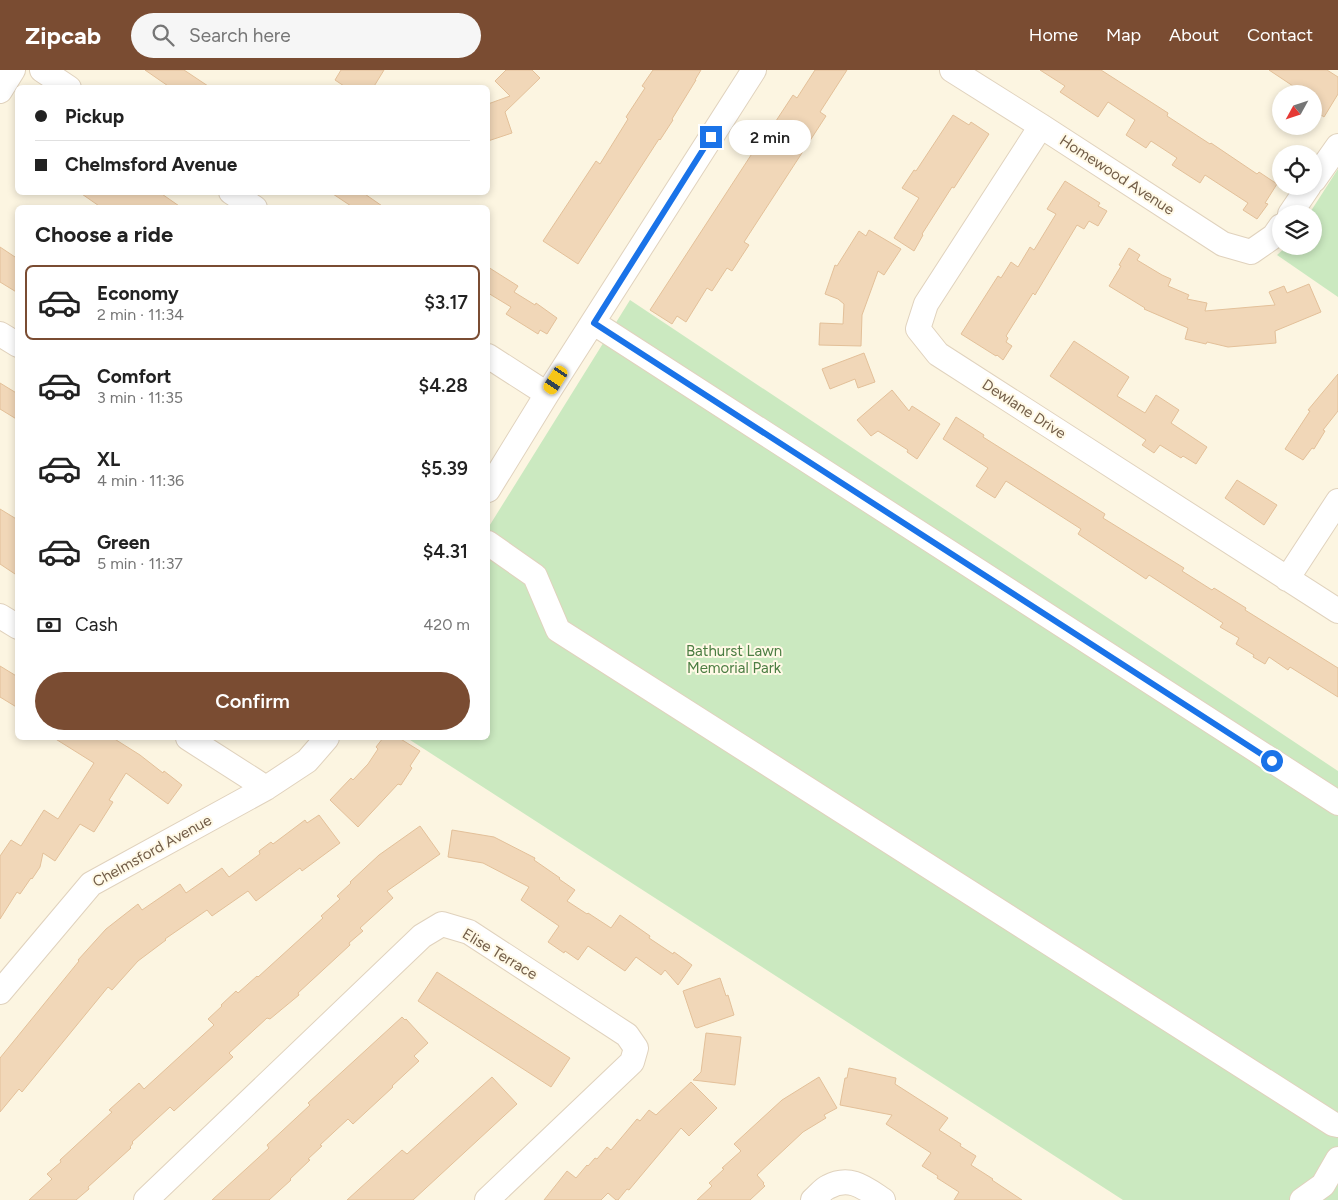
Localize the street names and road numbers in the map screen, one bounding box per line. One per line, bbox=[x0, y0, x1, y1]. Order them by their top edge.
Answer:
street label: Homewood Avenue bbox=[1056, 131, 1178, 219]
street label: Dewlane Drive bbox=[979, 375, 1069, 443]
street label: Chelmsford Avenue bbox=[90, 811, 214, 891]
street label: Elise Terrace bbox=[459, 925, 541, 983]

